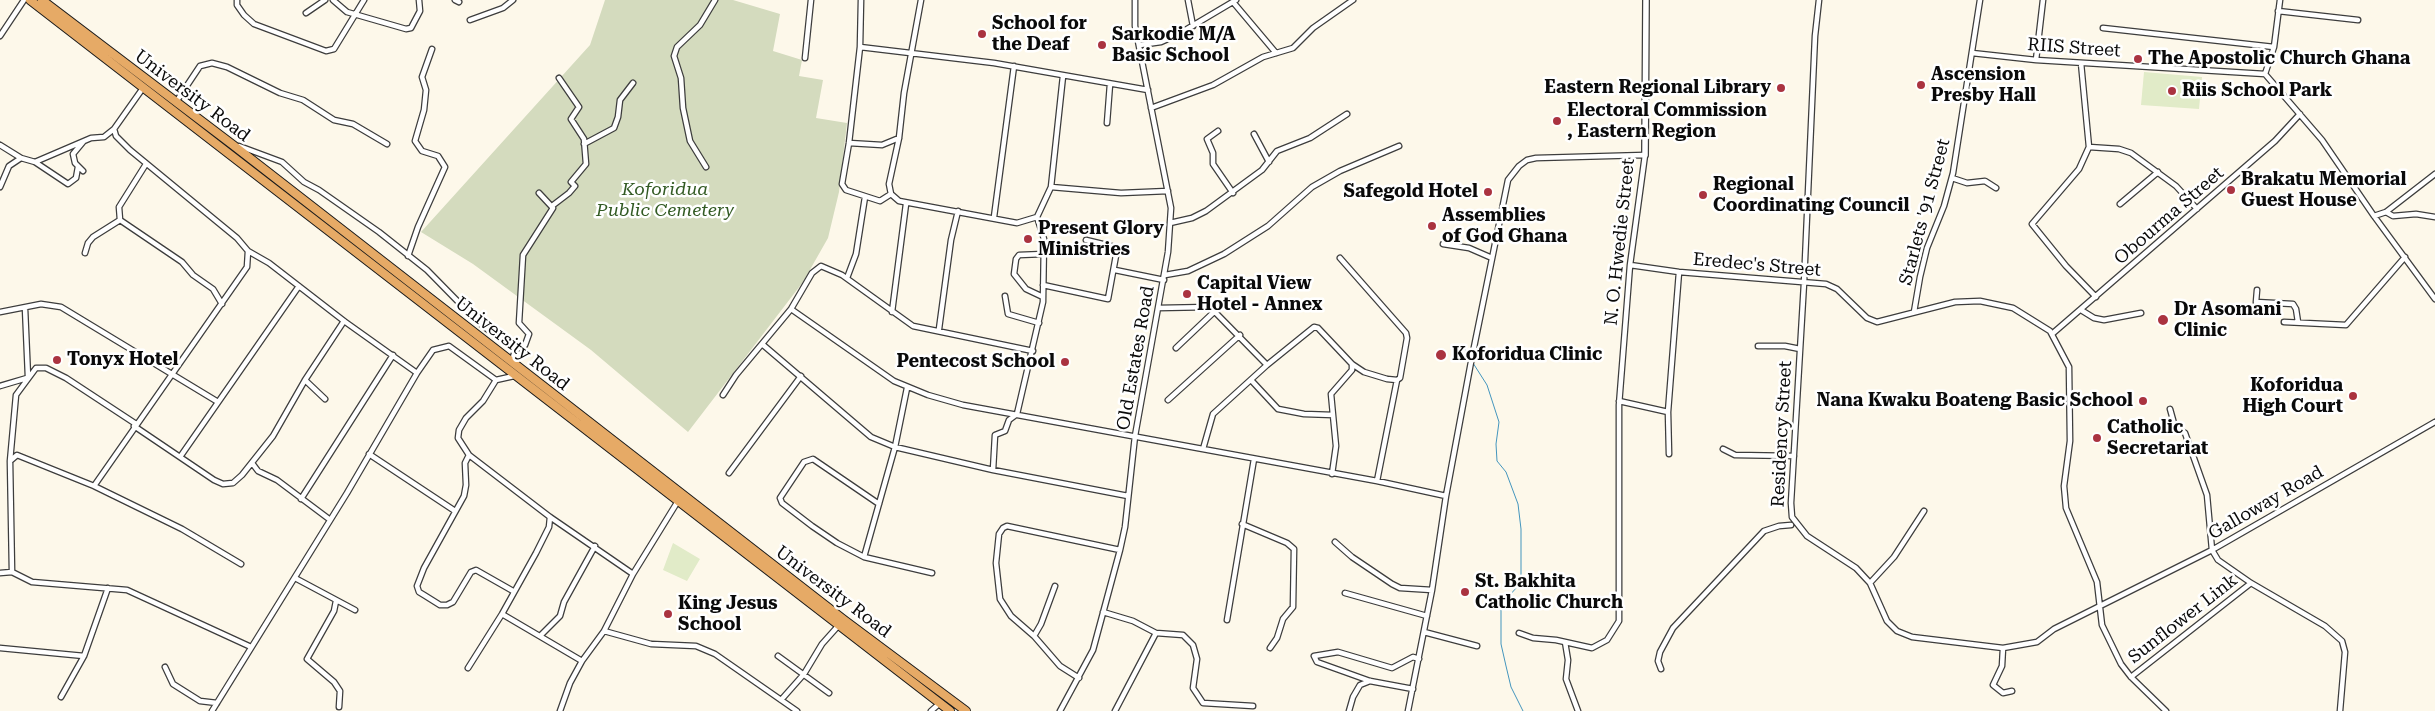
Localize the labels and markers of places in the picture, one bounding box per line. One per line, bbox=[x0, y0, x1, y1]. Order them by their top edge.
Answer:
place label: School for the Deaf bbox=[992, 13, 1087, 56]
place label: Sarkodie M/A Basic School bbox=[1112, 24, 1236, 66]
marker: School for the Deaf bbox=[976, 28, 988, 40]
marker: Sarkodie M/A Basic School bbox=[1096, 39, 1108, 51]
place label: The Apostolic Church Ghana bbox=[2148, 48, 2410, 70]
marker: The Apostolic Church Ghana bbox=[2132, 53, 2144, 65]
place label: Ascension Presby Hall bbox=[1931, 64, 2036, 106]
place label: Eastern Regional Library bbox=[1544, 77, 1771, 99]
marker: Ascension Presby Hall bbox=[1915, 79, 1927, 91]
place label: Riis School Park bbox=[2182, 80, 2332, 102]
marker: Eastern Regional Library bbox=[1775, 82, 1787, 94]
marker: Riis School Park bbox=[2166, 85, 2178, 97]
place label: Electoral Commission , Eastern Region bbox=[1567, 100, 1767, 142]
marker: Electoral Commission , Eastern Region bbox=[1551, 115, 1563, 127]
place label: Brakatu Memorial Guest House bbox=[2241, 169, 2406, 212]
place label: Regional Coordinating Council bbox=[1713, 174, 1909, 216]
place label: Safegold Hotel bbox=[1343, 181, 1478, 203]
marker: Brakatu Memorial Guest House bbox=[2225, 184, 2237, 196]
marker: Safegold Hotel bbox=[1482, 186, 1494, 198]
marker: Regional Coordinating Council bbox=[1697, 189, 1709, 201]
place label: Assemblies of God Ghana bbox=[1442, 205, 1567, 248]
place label: Present Glory Ministries bbox=[1038, 218, 1164, 260]
marker: Assemblies of God Ghana bbox=[1426, 220, 1438, 232]
marker: Present Glory Ministries bbox=[1022, 233, 1034, 245]
place label: Capital View Hotel - Annex bbox=[1197, 273, 1322, 316]
marker: Capital View Hotel - Annex bbox=[1181, 288, 1193, 300]
place label: Dr Asomani Clinic bbox=[2174, 299, 2281, 342]
marker: Dr Asomani Clinic bbox=[2156, 313, 2170, 327]
place label: Koforidua Clinic bbox=[1452, 344, 1602, 366]
marker: Koforidua Clinic bbox=[1434, 348, 1448, 362]
place label: Tonyx Hotel bbox=[67, 349, 178, 371]
place label: Pentecost School bbox=[896, 351, 1055, 373]
marker: Tonyx Hotel bbox=[51, 354, 63, 366]
marker: Pentecost School bbox=[1059, 356, 1071, 368]
place label: Koforidua High Court bbox=[2242, 375, 2343, 418]
place label: Nana Kwaku Boateng Basic School bbox=[1817, 390, 2133, 412]
marker: Koforidua High Court bbox=[2347, 390, 2359, 402]
marker: Nana Kwaku Boateng Basic School bbox=[2137, 395, 2149, 407]
place label: Catholic Secretariat bbox=[2107, 417, 2208, 459]
marker: Catholic Secretariat bbox=[2091, 432, 2103, 444]
place label: St. Bakhita Catholic Church bbox=[1475, 571, 1623, 614]
marker: St. Bakhita Catholic Church bbox=[1459, 586, 1471, 598]
place label: King Jesus School bbox=[678, 593, 777, 636]
marker: King Jesus School bbox=[662, 608, 674, 620]

